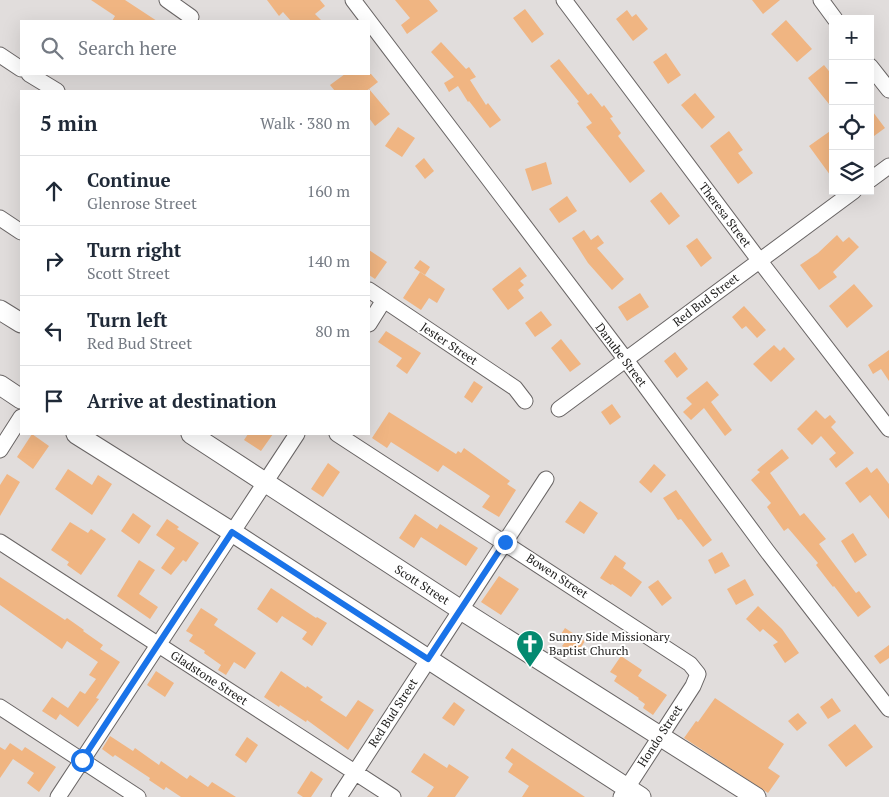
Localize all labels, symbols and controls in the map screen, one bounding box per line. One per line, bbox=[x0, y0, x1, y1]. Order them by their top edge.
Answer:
map controls bbox=[829, 15, 874, 195]
button: + bbox=[829, 15, 874, 60]
search box bbox=[20, 20, 370, 75]
icon: search bbox=[38, 34, 66, 62]
text: Search here bbox=[78, 35, 177, 60]
button: − bbox=[829, 60, 874, 105]
button: locate bbox=[829, 105, 874, 150]
text: 5 min bbox=[40, 109, 97, 137]
text: Walk · 380 m bbox=[260, 112, 350, 134]
button: layers bbox=[829, 150, 874, 195]
text: Continue bbox=[87, 167, 171, 192]
icon: ahead bbox=[40, 177, 68, 205]
street label: Theresa Street bbox=[696, 179, 755, 251]
text: 160 m bbox=[307, 180, 350, 202]
text: Glenrose Street bbox=[87, 192, 197, 214]
text: Turn right bbox=[87, 237, 181, 262]
icon: right bbox=[40, 247, 68, 275]
text: 140 m bbox=[307, 250, 350, 272]
text: Scott Street bbox=[87, 262, 170, 284]
street label: Red Bud Street bbox=[670, 270, 742, 329]
text: Turn left bbox=[87, 307, 168, 332]
icon: left bbox=[40, 317, 68, 345]
street label: Jester Street bbox=[418, 319, 481, 368]
text: 80 m bbox=[315, 320, 350, 342]
street label: Danube Street bbox=[593, 320, 651, 390]
text: Red Bud Street bbox=[87, 332, 192, 354]
icon: arrive bbox=[40, 387, 68, 415]
text: Arrive at destination bbox=[87, 388, 276, 413]
route end bbox=[494, 531, 517, 554]
street label: Bowen Street bbox=[524, 550, 591, 601]
street label: Scott Street bbox=[392, 561, 453, 608]
church icon: Sunny Side Missionary Baptist Church bbox=[515, 629, 545, 668]
place label: Sunny Side Missionary Baptist Church bbox=[549, 629, 671, 658]
street label: Gladstone Street bbox=[168, 647, 251, 708]
street label: Red Bud Street bbox=[365, 675, 421, 750]
street label: Hondo Street bbox=[634, 702, 685, 769]
route start bbox=[71, 749, 94, 772]

